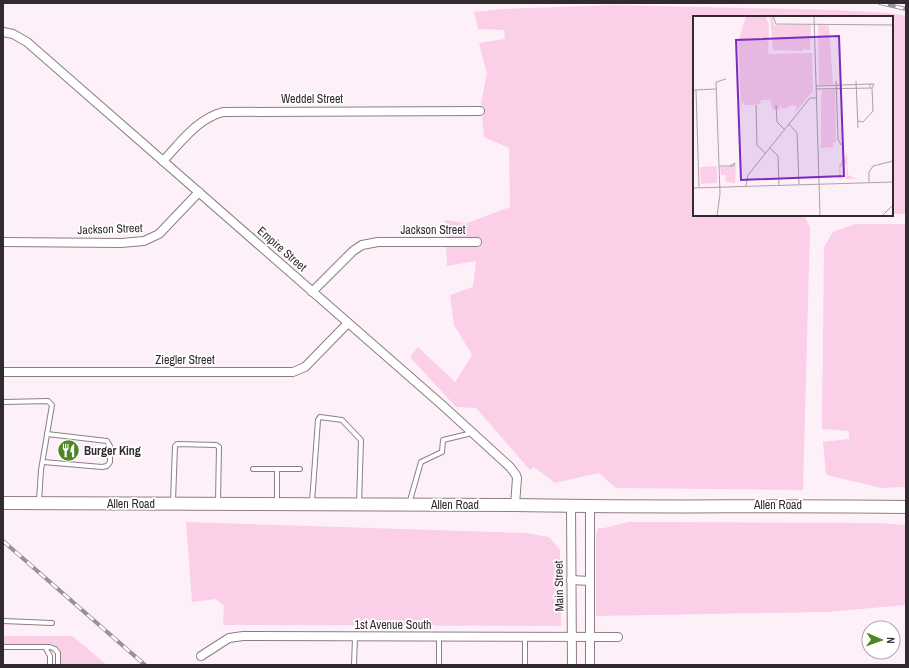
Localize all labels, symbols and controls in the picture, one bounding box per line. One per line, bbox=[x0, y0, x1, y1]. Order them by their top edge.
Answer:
inset map bbox=[693, 16, 893, 216]
street label: Weddel Street bbox=[281, 91, 343, 107]
street label: Jackson Street bbox=[77, 220, 143, 238]
street label: Jackson Street bbox=[400, 222, 466, 238]
street label: Empire Street bbox=[254, 223, 310, 275]
street label: Ziegler Street bbox=[155, 352, 215, 368]
restaurant icon: Burger King bbox=[56, 438, 82, 464]
place label: Burger King bbox=[84, 443, 141, 459]
street label: Allen Road bbox=[106, 496, 155, 512]
street label: Allen Road bbox=[430, 497, 479, 513]
street label: Allen Road bbox=[753, 497, 802, 513]
street label: Main Street bbox=[551, 560, 567, 612]
street label: 1st Avenue South bbox=[355, 617, 431, 633]
north arrow bbox=[861, 620, 901, 660]
text: N bbox=[884, 637, 898, 644]

